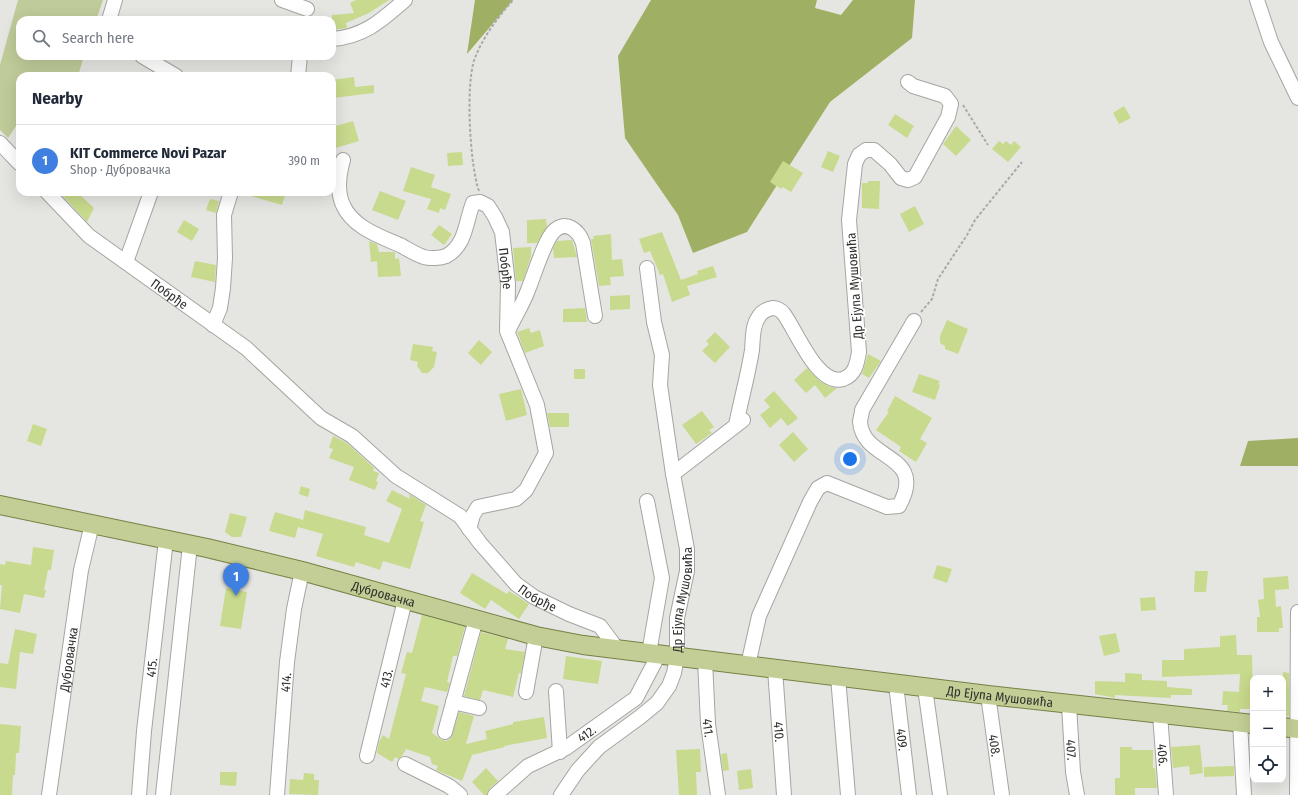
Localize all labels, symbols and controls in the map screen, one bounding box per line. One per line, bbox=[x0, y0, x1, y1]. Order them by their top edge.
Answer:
search box bbox=[16, 16, 336, 60]
icon: search bbox=[30, 27, 52, 49]
text: Search here bbox=[62, 29, 134, 47]
text: Nearby bbox=[32, 88, 83, 109]
text: KIT Commerce Novi Pazar bbox=[70, 144, 226, 162]
text: 1 bbox=[42, 153, 48, 168]
text: 390 m bbox=[288, 153, 320, 168]
text: Shop · Дубровачка bbox=[70, 162, 171, 177]
street label: Др Ејупа Мушовића bbox=[843, 232, 866, 341]
street label: Побрђе bbox=[496, 247, 515, 289]
street label: Побрђе bbox=[148, 276, 191, 312]
your location bbox=[840, 449, 860, 469]
street label: Др Ејупа Мушовића bbox=[670, 547, 695, 654]
pin: 1 bbox=[223, 563, 249, 596]
street label: Дубровачка bbox=[349, 578, 417, 610]
street label: Побрђе bbox=[515, 581, 559, 615]
street label: Дубровачка bbox=[57, 626, 81, 694]
street label: 415. bbox=[143, 657, 160, 678]
street label: 413. bbox=[377, 667, 396, 690]
street label: 414. bbox=[278, 672, 294, 693]
map controls bbox=[1250, 675, 1286, 783]
button: + bbox=[1250, 675, 1286, 711]
street label: Др Ејупа Мушовића bbox=[945, 683, 1054, 710]
button: − bbox=[1250, 711, 1286, 747]
street label: 411. bbox=[700, 718, 717, 738]
street label: 410. bbox=[771, 721, 787, 743]
street label: 412. bbox=[574, 722, 599, 746]
street label: 409. bbox=[893, 728, 911, 752]
street label: 408. bbox=[986, 733, 1004, 758]
street label: 407. bbox=[1063, 739, 1079, 761]
street label: 406. bbox=[1154, 743, 1171, 767]
button: locate bbox=[1250, 747, 1286, 783]

